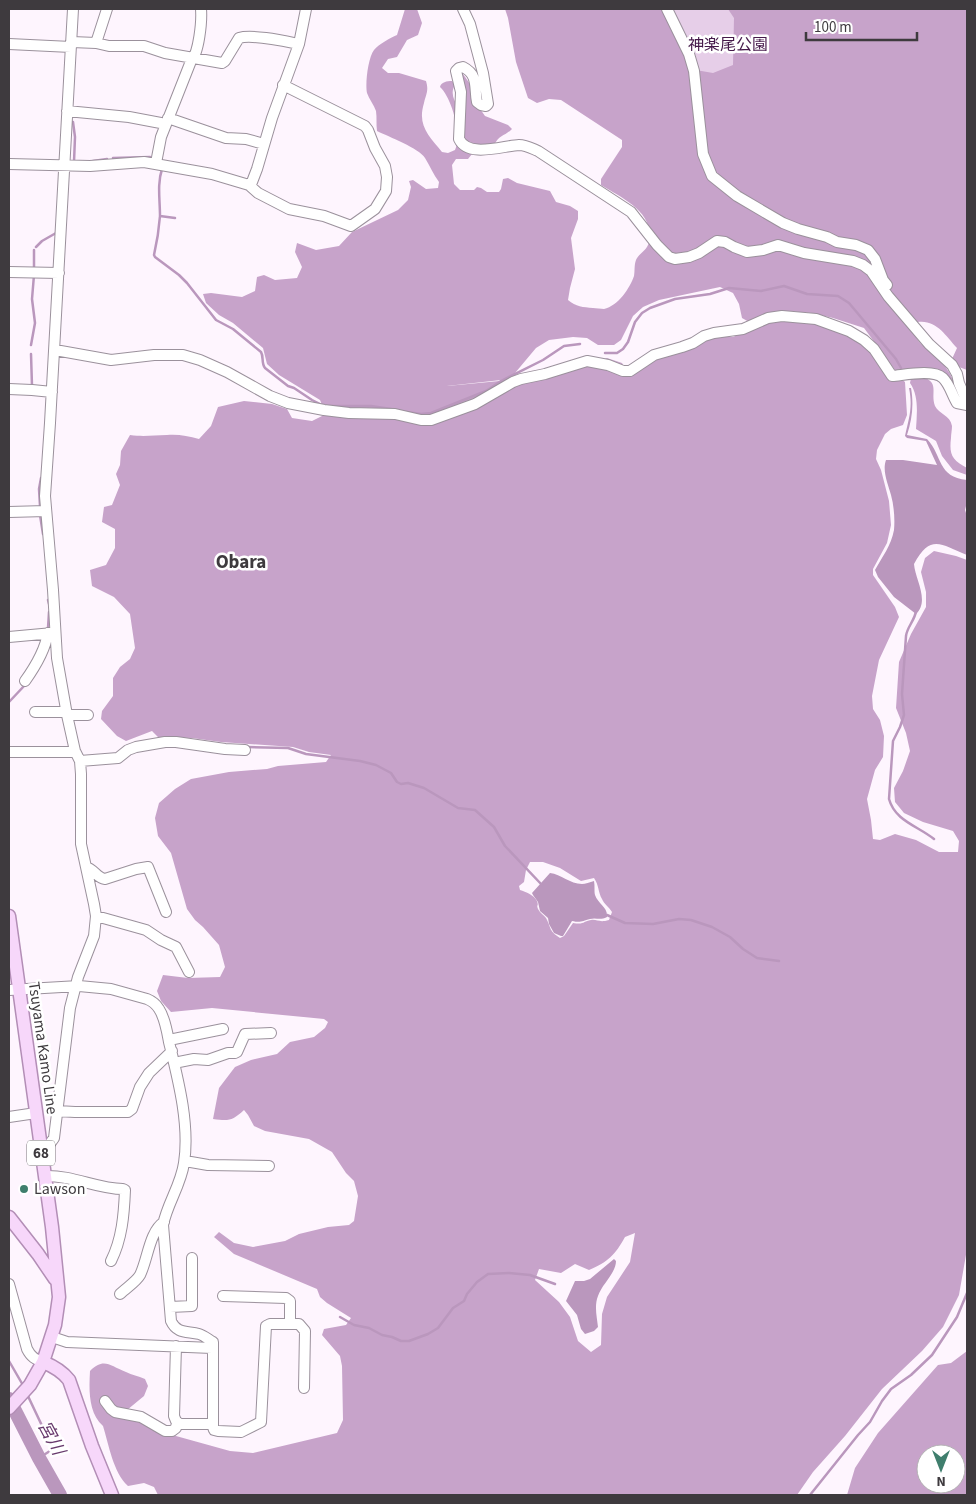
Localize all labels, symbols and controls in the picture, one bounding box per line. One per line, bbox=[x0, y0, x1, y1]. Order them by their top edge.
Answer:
scale bar bbox=[806, 10, 917, 42]
text: 100 m bbox=[814, 17, 852, 38]
park label: 神楽尾公園 bbox=[688, 34, 768, 56]
district label: Obara bbox=[216, 549, 266, 576]
street label: Tsuyama Kamo Line bbox=[23, 980, 63, 1116]
road number: 68 bbox=[27, 1140, 55, 1166]
place label: Lawson bbox=[34, 1178, 85, 1200]
marker: Lawson bbox=[18, 1183, 30, 1195]
water label: 宮川 bbox=[32, 1416, 71, 1462]
north arrow bbox=[916, 1444, 966, 1494]
text: N bbox=[936, 1471, 946, 1491]

